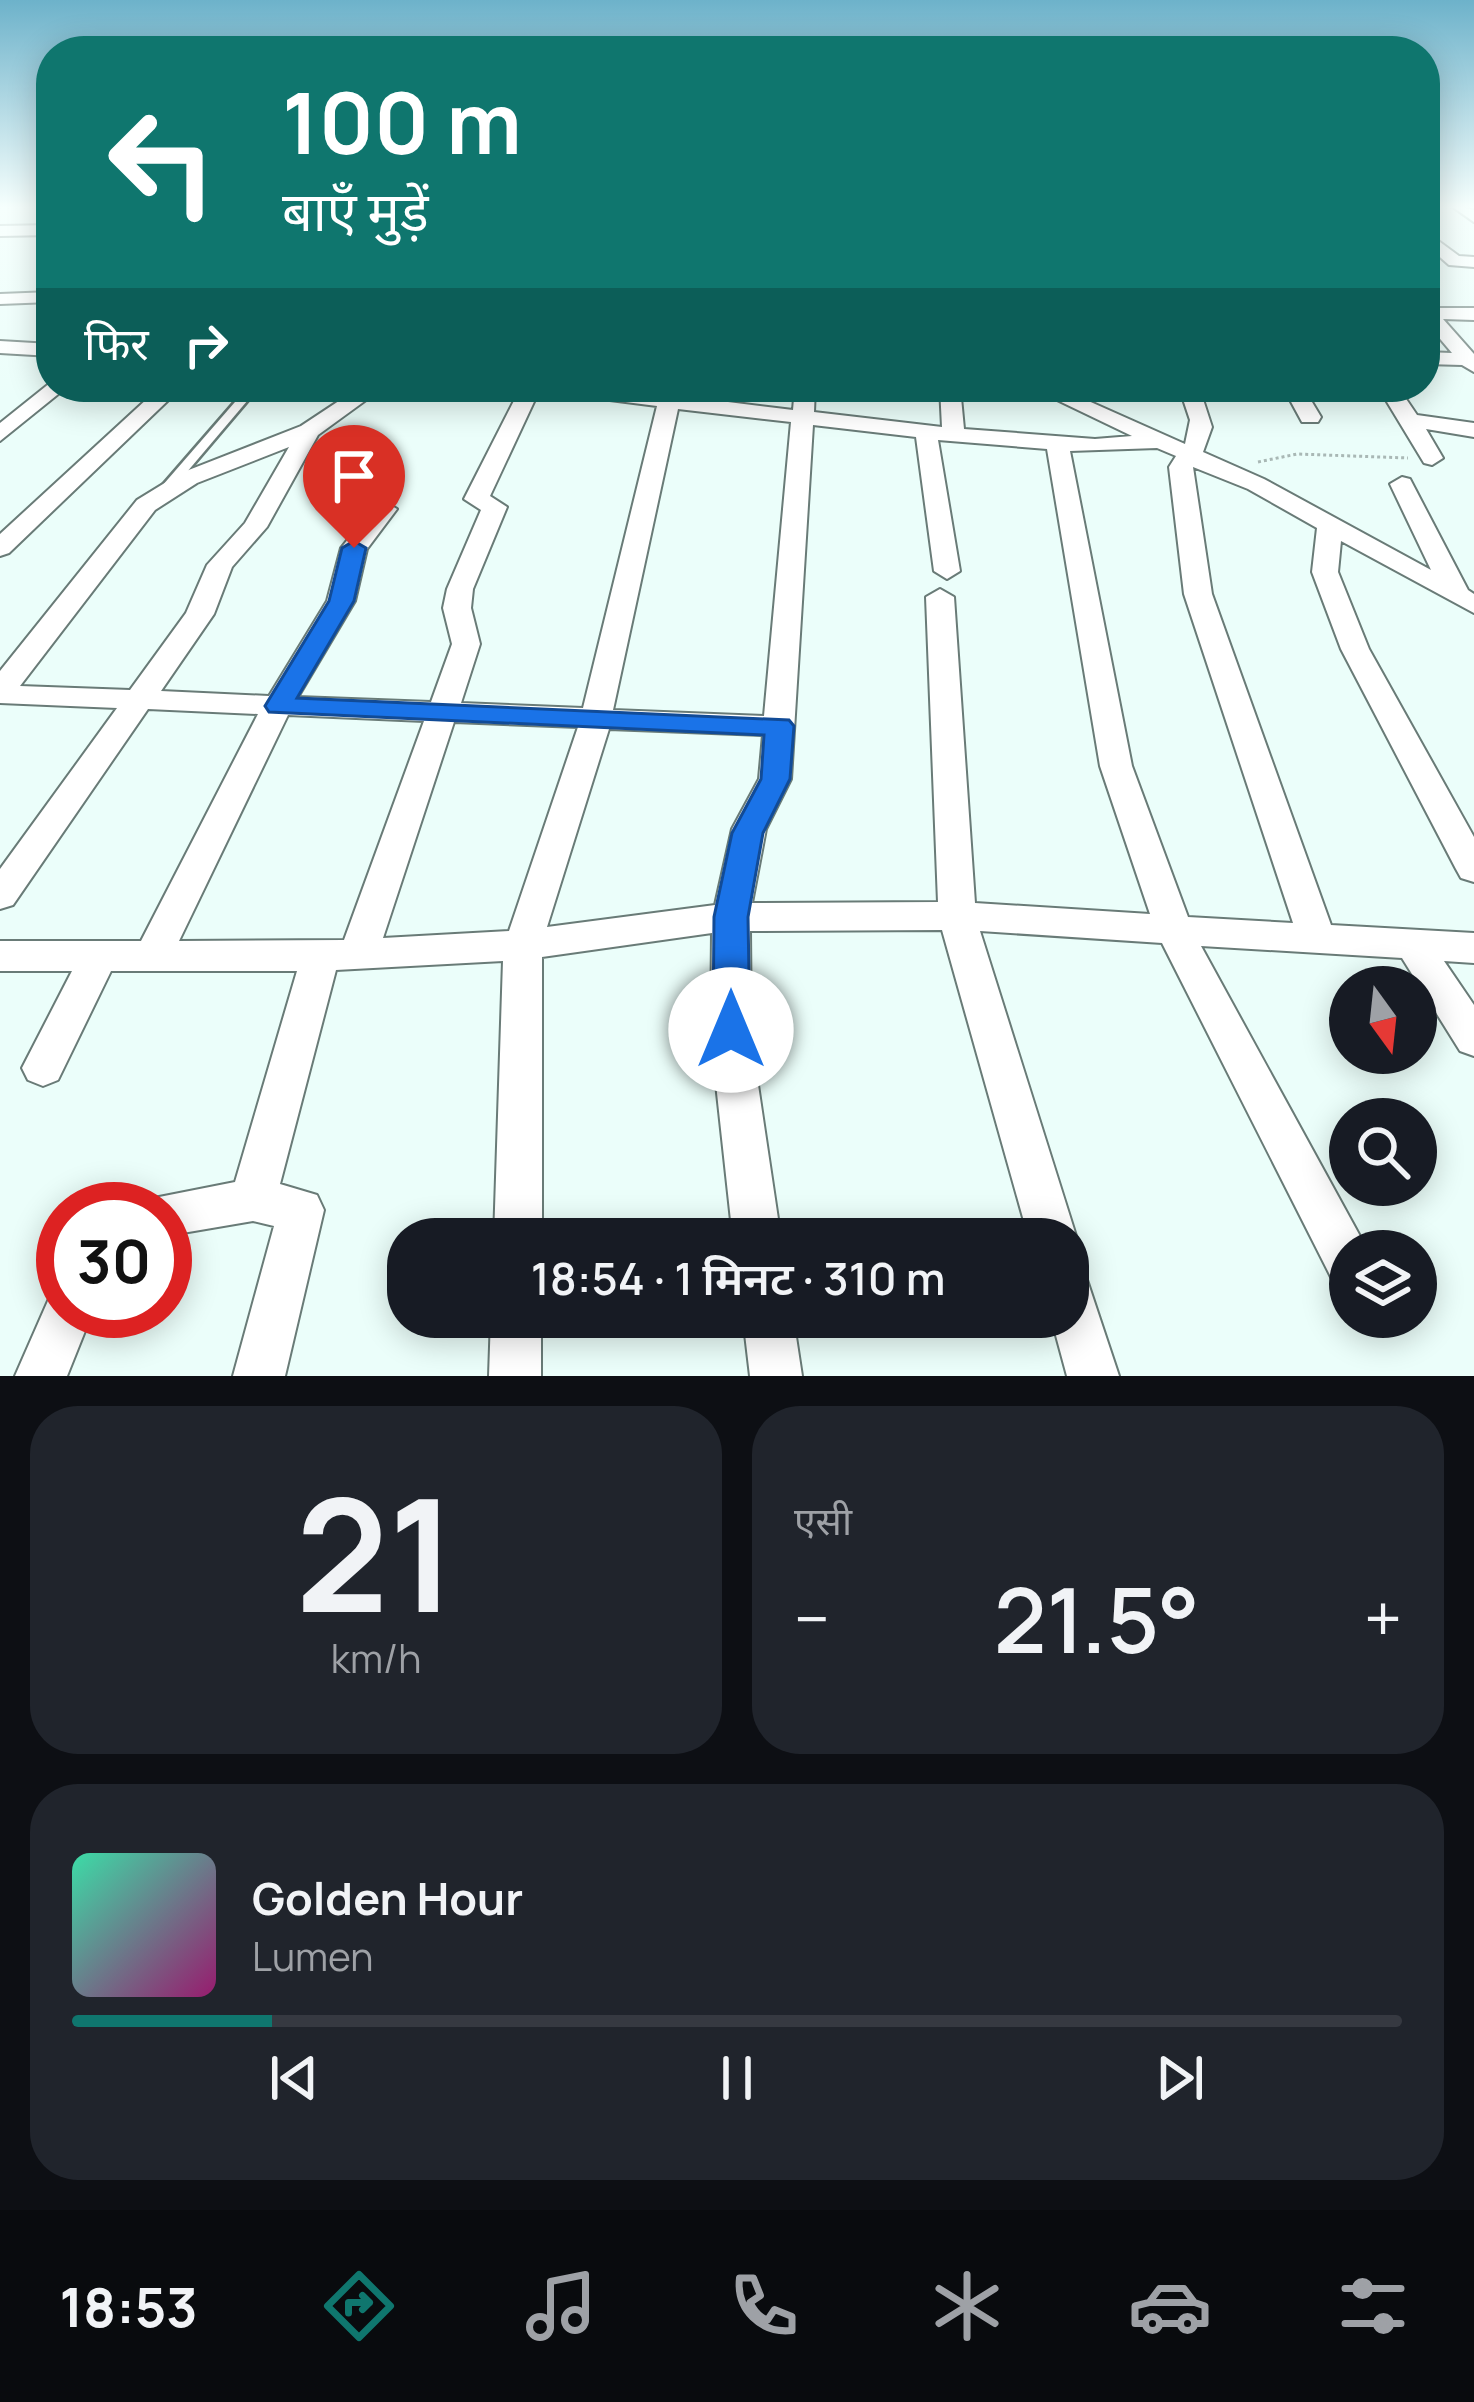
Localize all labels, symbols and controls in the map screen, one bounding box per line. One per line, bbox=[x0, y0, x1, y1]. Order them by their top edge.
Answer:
text: 100 m bbox=[282, 64, 522, 179]
icon: left bbox=[84, 84, 240, 240]
text: बाएँ मुड़ें bbox=[282, 173, 429, 247]
text: फिर bbox=[84, 312, 149, 374]
icon: right bbox=[173, 312, 239, 378]
pin bbox=[303, 425, 405, 548]
icon: arrive bbox=[321, 443, 387, 509]
north arrow bbox=[1329, 966, 1437, 1074]
map controls bbox=[1329, 966, 1437, 1338]
position arrow bbox=[668, 967, 794, 1093]
button: search bbox=[1329, 1098, 1437, 1206]
speed limit sign: 30 bbox=[36, 1182, 192, 1338]
button: layers bbox=[1329, 1230, 1437, 1338]
text: 18:54 · 1 मिनट · 310 m bbox=[531, 1247, 945, 1309]
text: 21 bbox=[295, 1446, 457, 1659]
text: एसी bbox=[794, 1493, 852, 1547]
text: 21.5° bbox=[994, 1557, 1200, 1680]
text: − bbox=[794, 1573, 830, 1663]
text: + bbox=[1364, 1573, 1402, 1663]
text: km/h bbox=[331, 1631, 421, 1685]
text: Golden Hour bbox=[252, 1867, 523, 1929]
text: Lumen bbox=[252, 1929, 373, 1983]
icon: previous bbox=[261, 2045, 327, 2111]
icon: pause bbox=[704, 2045, 770, 2111]
icon: next bbox=[1147, 2045, 1213, 2111]
icon: directions bbox=[317, 2264, 401, 2348]
icon: music bbox=[519, 2264, 603, 2348]
icon: phone bbox=[722, 2264, 806, 2348]
icon: climate bbox=[925, 2264, 1009, 2348]
icon: car bbox=[1128, 2264, 1212, 2348]
icon: filters bbox=[1331, 2264, 1415, 2348]
text: 18:53 bbox=[59, 2269, 198, 2343]

